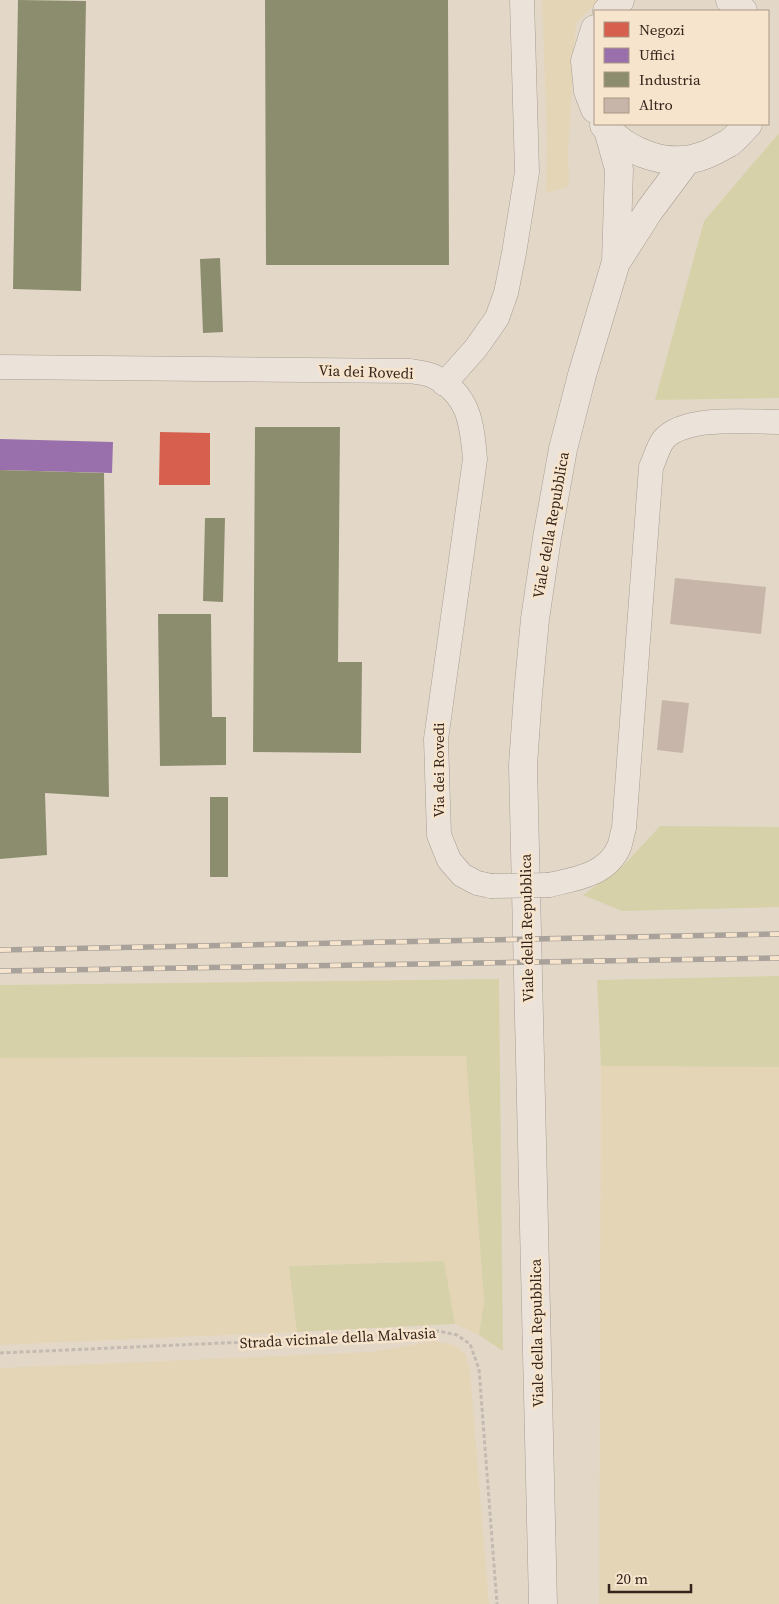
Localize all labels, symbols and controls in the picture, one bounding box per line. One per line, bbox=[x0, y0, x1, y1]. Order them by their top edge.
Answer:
legend bbox=[594, 10, 769, 125]
text: Negozi bbox=[639, 19, 685, 40]
text: Uffici bbox=[639, 44, 675, 65]
text: Industria bbox=[639, 69, 701, 90]
text: Altro bbox=[639, 94, 673, 115]
street label: Via dei Rovedi bbox=[318, 359, 414, 384]
street label: Viale della Repubblica bbox=[527, 450, 574, 600]
street label: Via dei Rovedi bbox=[428, 722, 449, 818]
street label: Viale della Repubblica bbox=[515, 853, 538, 1003]
street label: Viale della Repubblica bbox=[525, 1258, 548, 1408]
street label: Strada vicinale della Malvasia bbox=[239, 1322, 437, 1353]
scale bar bbox=[609, 1562, 692, 1594]
text: 20 m bbox=[616, 1568, 648, 1589]

